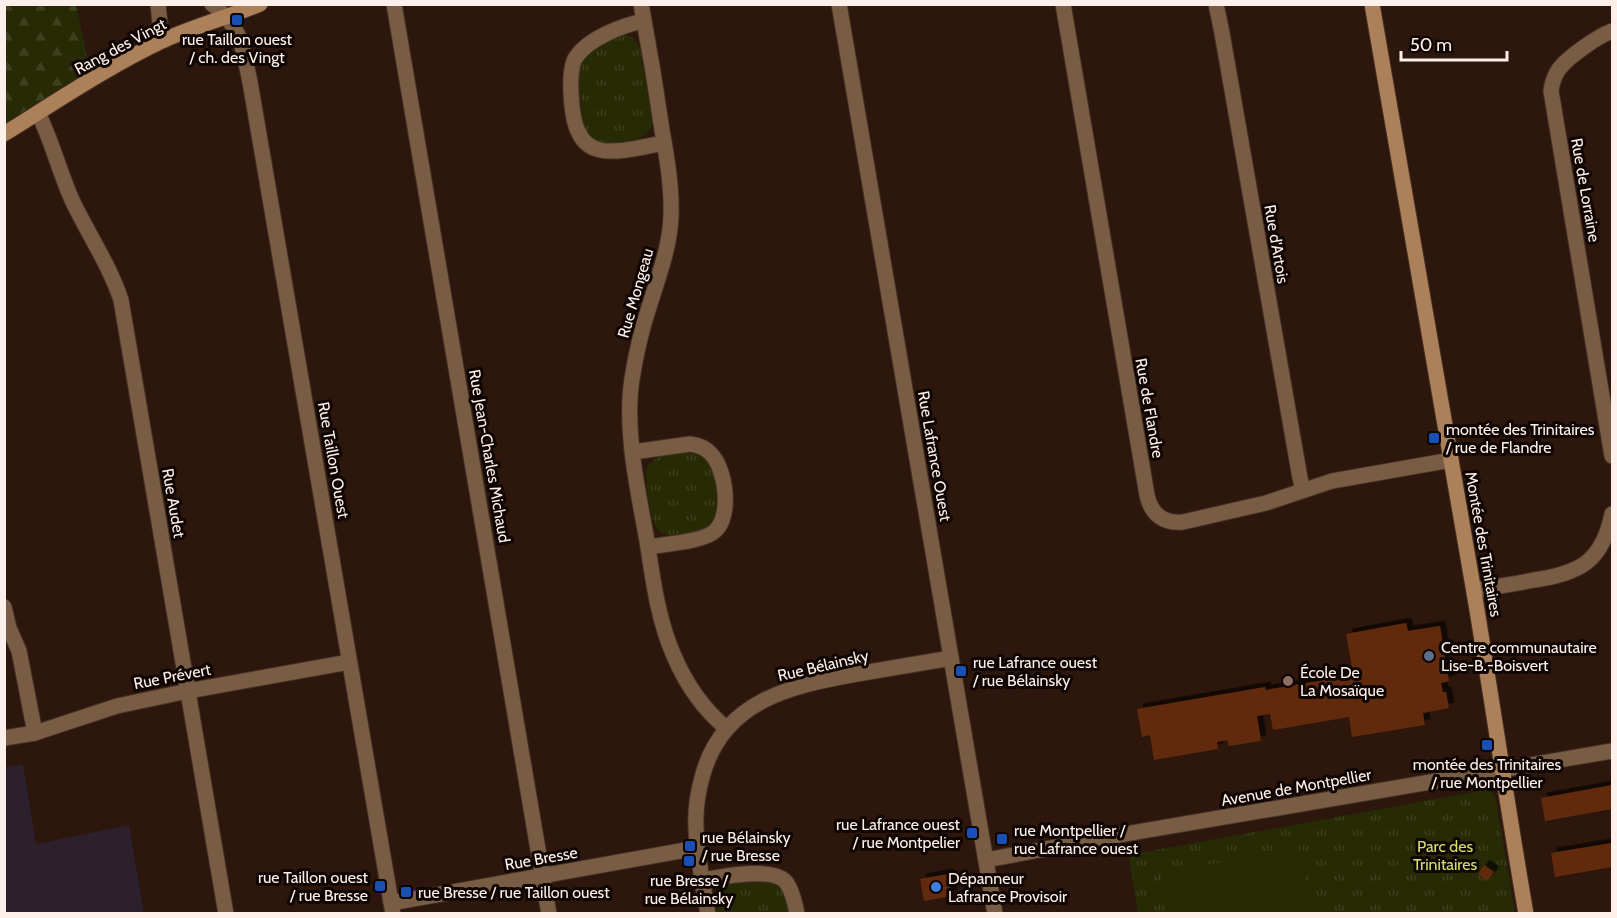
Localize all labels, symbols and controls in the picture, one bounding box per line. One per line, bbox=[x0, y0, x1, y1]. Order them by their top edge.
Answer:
marker: rue Taillon ouest / ch. des Vingt bbox=[230, 13, 244, 27]
street label: Rang des Vingt bbox=[71, 14, 170, 79]
scale bar bbox=[1401, 24, 1508, 62]
place label: rue Taillon ouest / ch. des Vingt bbox=[182, 30, 293, 67]
text: 50 m bbox=[1410, 34, 1452, 56]
street label: Rue de Lorraine bbox=[1567, 137, 1604, 244]
street label: Rue d'Artois bbox=[1260, 203, 1293, 285]
street label: Rue Mongeau bbox=[614, 246, 657, 340]
street label: Rue de Flandre bbox=[1131, 357, 1168, 459]
street label: Rue Jean-Charles Michaud bbox=[465, 368, 514, 544]
street label: Rue Lafrance Ouest bbox=[914, 389, 955, 523]
street label: Rue Taillon Ouest bbox=[314, 400, 353, 520]
place label: montée des Trinitaires / rue de Flandre bbox=[1445, 420, 1595, 457]
marker: montée des Trinitaires / rue de Flandre bbox=[1427, 431, 1441, 445]
street label: Rue Audet bbox=[158, 467, 189, 540]
street label: Montée des Trinitaires bbox=[1461, 470, 1506, 619]
place label: Centre communautaire Lise-B.-Boisvert bbox=[1441, 638, 1597, 675]
street label: Rue Bélainsky bbox=[776, 646, 871, 685]
marker: Centre communautaire Lise-B.-Boisvert bbox=[1422, 649, 1436, 663]
place label: rue Lafrance ouest / rue Bélainsky bbox=[972, 653, 1098, 690]
street label: Rue Prévert bbox=[132, 660, 213, 693]
place label: École De La Mosaïque bbox=[1300, 663, 1384, 700]
marker: rue Lafrance ouest / rue Bélainsky bbox=[954, 664, 968, 678]
marker: École De La Mosaïque bbox=[1281, 674, 1295, 688]
marker: montée des Trinitaires / rue Montpellier bbox=[1480, 738, 1494, 752]
place label: montée des Trinitaires / rue Montpellier bbox=[1413, 755, 1562, 792]
street label: Avenue de Montpellier bbox=[1220, 765, 1374, 810]
place label: rue Lafrance ouest / rue Montpelier bbox=[836, 815, 961, 852]
place label: rue Montpellier / rue Lafrance ouest bbox=[1014, 821, 1139, 858]
marker: rue Lafrance ouest / rue Montpelier bbox=[965, 826, 979, 840]
place label: rue Bélainsky / rue Bresse bbox=[701, 828, 791, 865]
marker: rue Montpellier / rue Lafrance ouest bbox=[995, 832, 1009, 846]
park label: Parc des Trinitaires bbox=[1413, 837, 1477, 874]
marker: rue Bélainsky / rue Bresse bbox=[683, 839, 697, 853]
street label: Rue Bresse bbox=[503, 843, 579, 874]
marker: rue Bresse / rue Bélainsky bbox=[682, 854, 696, 868]
place label: rue Taillon ouest / rue Bresse bbox=[258, 868, 369, 905]
place label: Dépanneur Lafrance Provisoir bbox=[948, 869, 1068, 906]
place label: rue Bresse / rue Bélainsky bbox=[645, 871, 733, 908]
marker: rue Taillon ouest / rue Bresse bbox=[373, 879, 387, 893]
marker: Dépanneur Lafrance Provisoir bbox=[929, 880, 943, 894]
place label: rue Bresse / rue Taillon ouest bbox=[418, 883, 610, 902]
marker: rue Bresse / rue Taillon ouest bbox=[399, 885, 413, 899]

